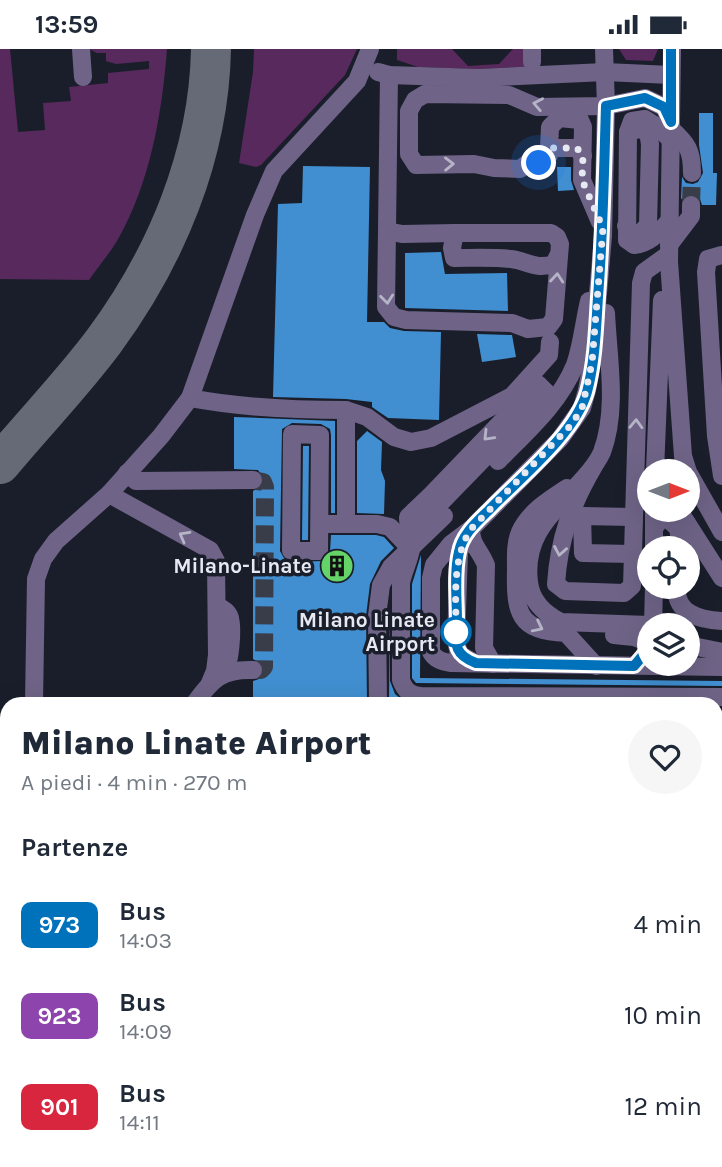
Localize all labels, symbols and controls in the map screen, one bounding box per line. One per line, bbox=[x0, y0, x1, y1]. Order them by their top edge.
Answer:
text: 13:59 bbox=[35, 9, 98, 40]
one-way arrow bbox=[532, 98, 544, 113]
your location bbox=[521, 145, 556, 180]
one-way arrow bbox=[443, 157, 454, 172]
one-way arrow bbox=[549, 272, 564, 283]
one-way arrow bbox=[379, 294, 394, 305]
one-way arrow bbox=[628, 418, 643, 429]
one-way arrow bbox=[483, 428, 496, 441]
north arrow bbox=[637, 459, 700, 521]
map controls bbox=[637, 459, 700, 676]
one-way arrow bbox=[179, 530, 191, 544]
button: locate bbox=[637, 536, 700, 599]
one-way arrow bbox=[553, 545, 568, 557]
building icon: Milano-Linate bbox=[318, 547, 356, 585]
place label: Milano-Linate bbox=[173, 554, 312, 578]
place label: Milano Linate Airport bbox=[299, 608, 435, 656]
button: layers bbox=[637, 613, 700, 676]
marker: Milano Linate Airport bbox=[441, 617, 471, 647]
one-way arrow bbox=[531, 619, 543, 633]
button: heart bbox=[628, 720, 702, 794]
text: Milano Linate Airport bbox=[21, 724, 371, 762]
text: A piedi · 4 min · 270 m bbox=[21, 769, 248, 796]
text: Partenze bbox=[21, 832, 128, 863]
text: Bus bbox=[119, 896, 166, 927]
text: 4 min bbox=[634, 909, 702, 940]
text: 973 bbox=[39, 911, 80, 939]
text: 14:03 bbox=[119, 927, 172, 954]
text: Bus bbox=[119, 987, 166, 1018]
text: 10 min bbox=[624, 1000, 702, 1031]
text: 923 bbox=[37, 1002, 82, 1030]
text: 14:09 bbox=[119, 1018, 172, 1045]
text: Bus bbox=[119, 1078, 166, 1109]
text: 12 min bbox=[624, 1091, 702, 1122]
text: 901 bbox=[40, 1093, 79, 1121]
text: 14:11 bbox=[119, 1109, 160, 1136]

